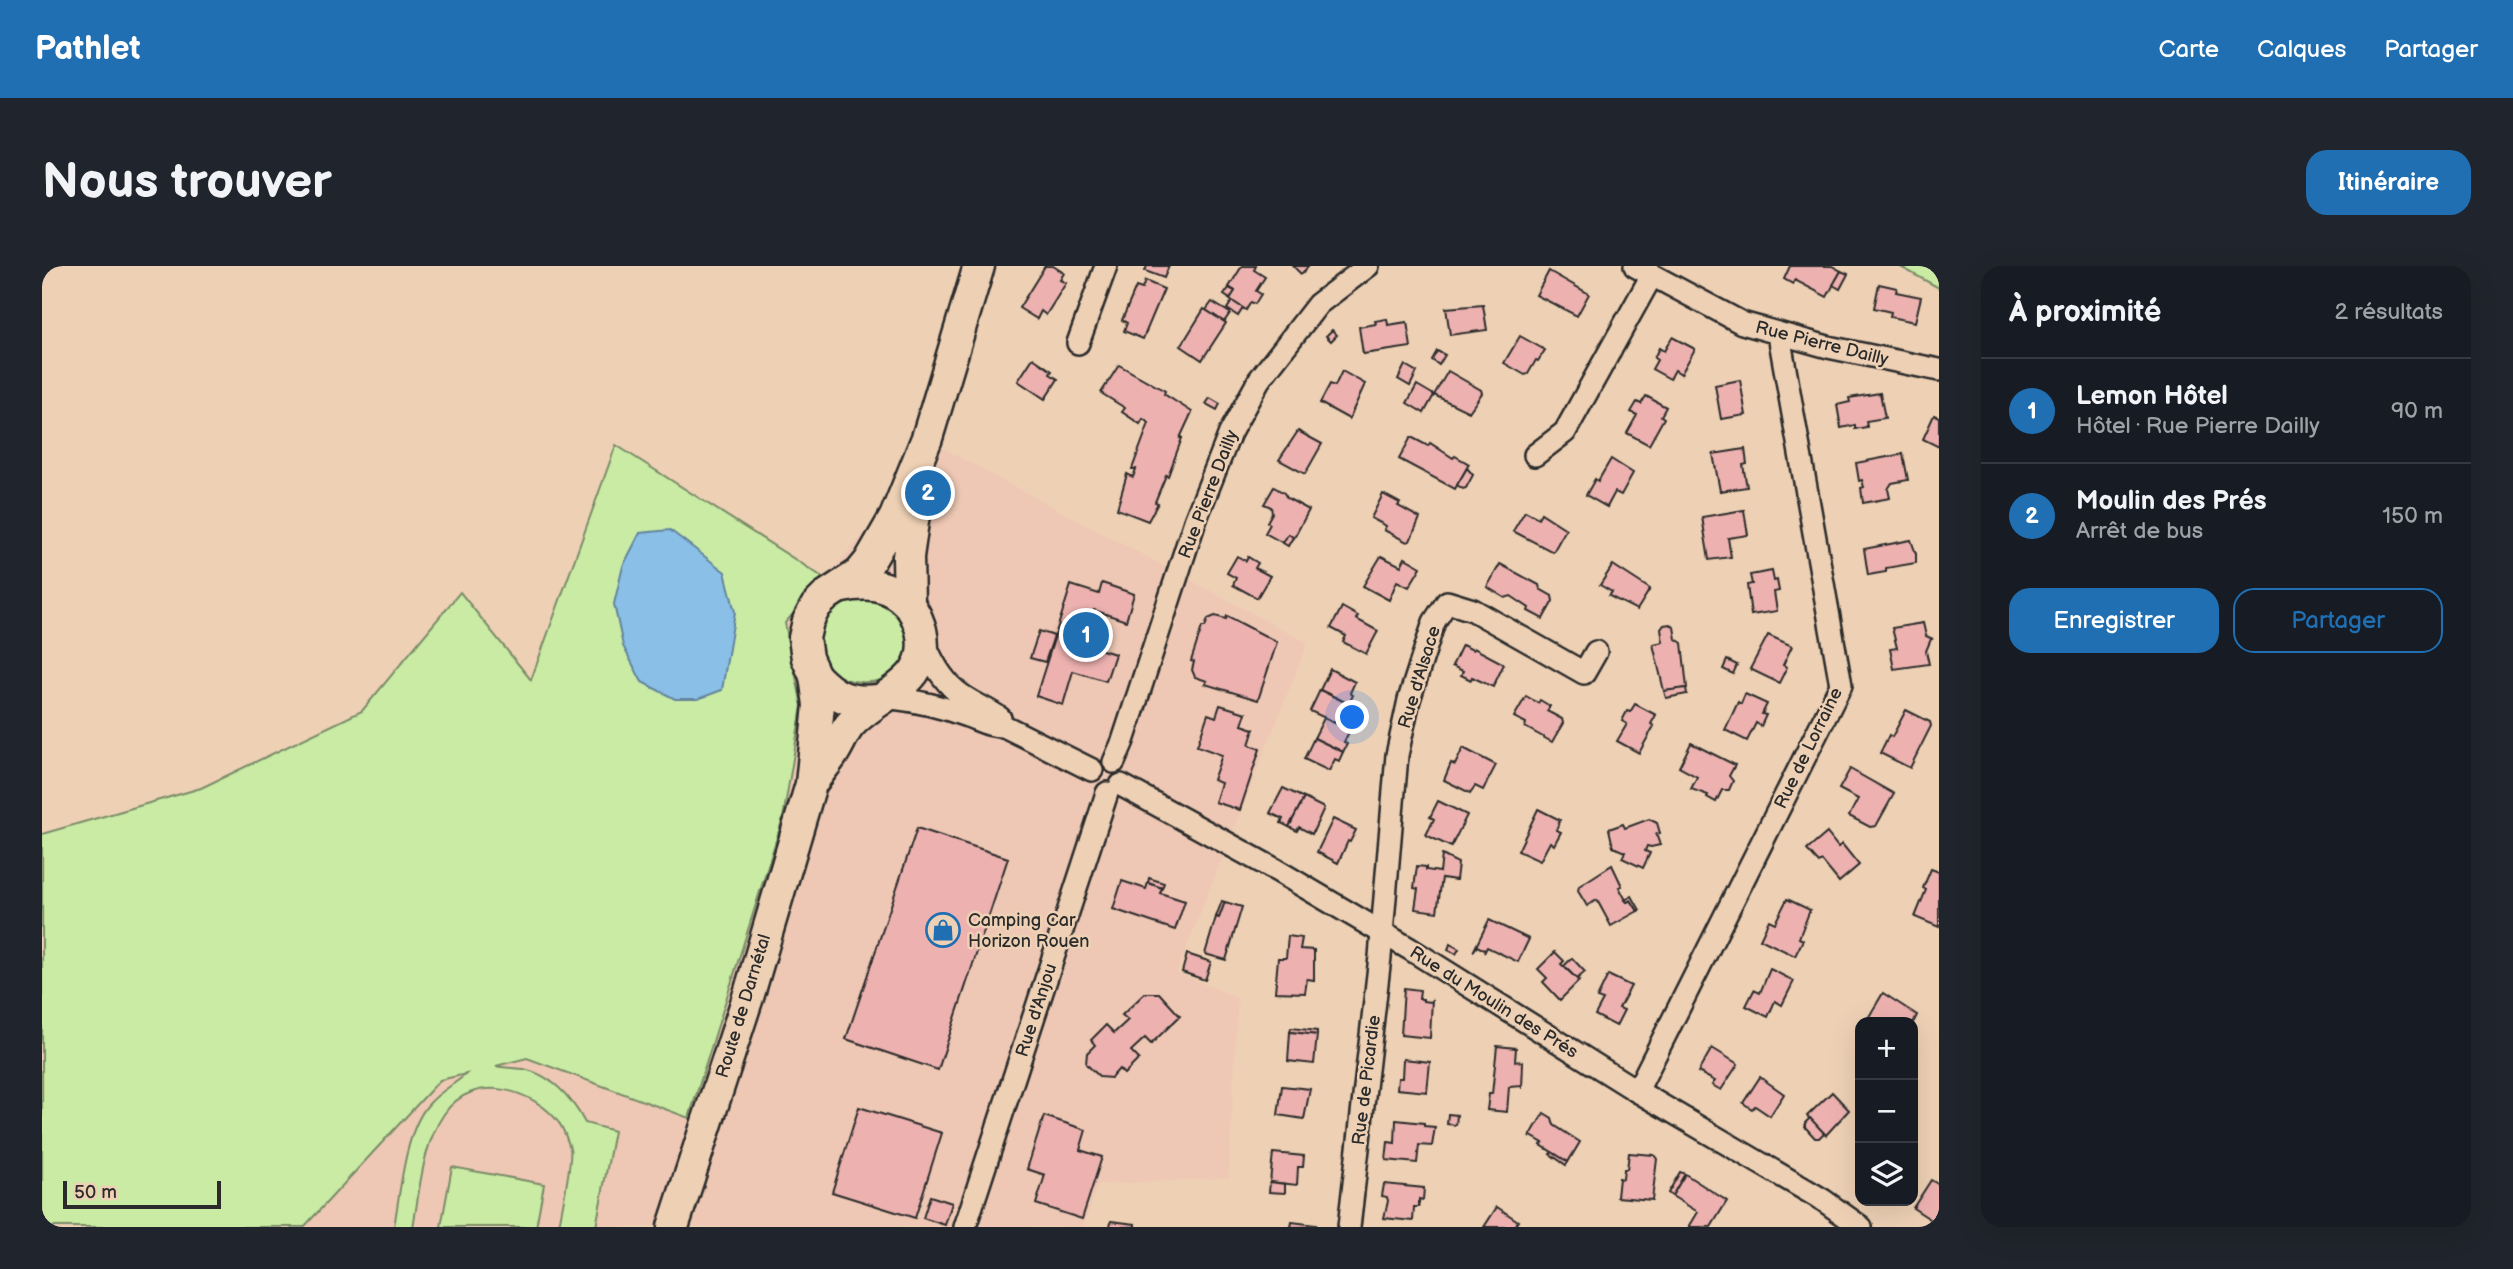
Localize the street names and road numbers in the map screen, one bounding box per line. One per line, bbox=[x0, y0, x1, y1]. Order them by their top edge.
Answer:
street label: Rue Pierre Dailly bbox=[1753, 317, 1891, 370]
street label: Rue Pierre Dailly bbox=[1174, 426, 1243, 562]
street label: Rue d'Alsace bbox=[1394, 623, 1445, 731]
street label: Rue de Lorraine bbox=[1770, 684, 1847, 812]
street label: Route de Darnétal bbox=[712, 932, 775, 1080]
street label: Rue du Moulin des Prés bbox=[1406, 942, 1582, 1063]
street label: Rue d'Anjou bbox=[1011, 961, 1061, 1060]
street label: Rue de Picardie bbox=[1348, 1014, 1385, 1146]

